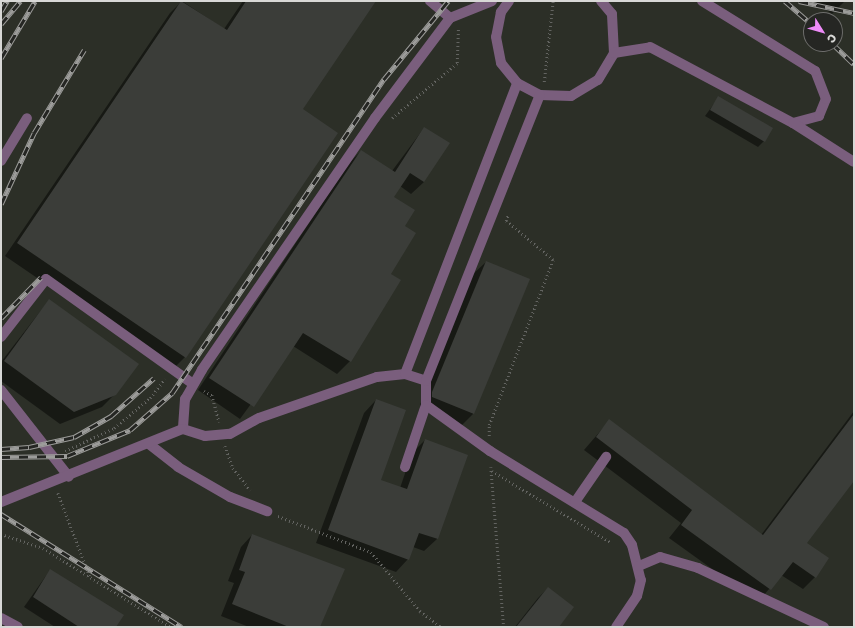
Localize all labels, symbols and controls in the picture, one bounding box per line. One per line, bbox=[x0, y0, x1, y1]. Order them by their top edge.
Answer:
north arrow bbox=[803, 12, 843, 52]
text: С bbox=[825, 32, 840, 46]

